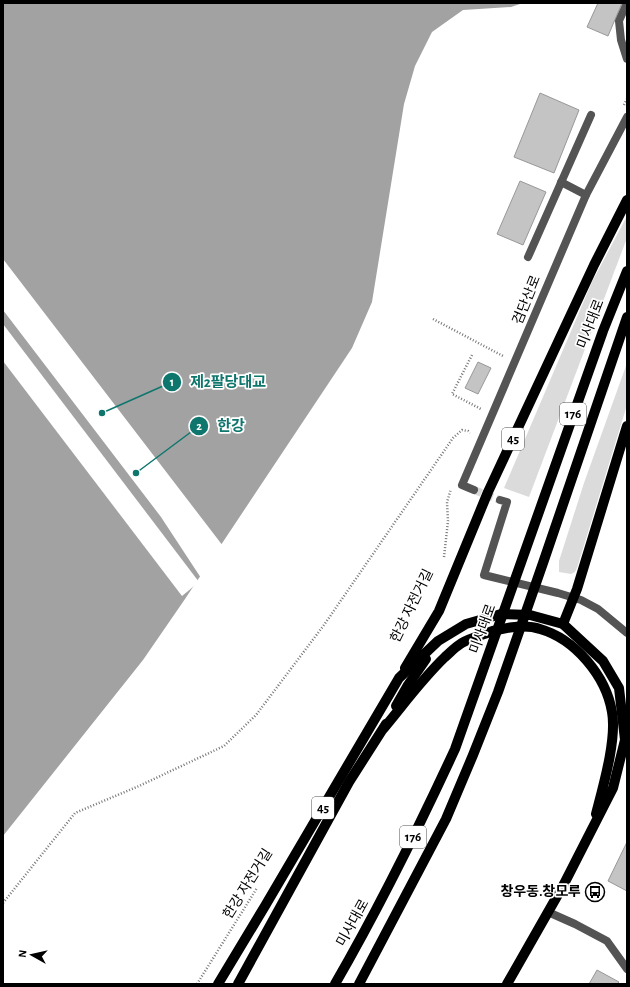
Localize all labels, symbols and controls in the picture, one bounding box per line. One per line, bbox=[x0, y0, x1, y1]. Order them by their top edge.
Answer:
street label: 검단산로 bbox=[510, 273, 543, 327]
street label: 미사대로 bbox=[574, 297, 607, 351]
callout: 제2팔당대교 bbox=[162, 368, 274, 395]
text: 제2팔당대교 bbox=[190, 374, 266, 390]
text: 1 bbox=[170, 376, 174, 388]
road number: 176 bbox=[560, 403, 586, 425]
callout: 한강 bbox=[189, 412, 253, 439]
text: 한강 bbox=[217, 418, 245, 434]
text: 2 bbox=[196, 420, 202, 432]
road number: 45 bbox=[502, 428, 524, 450]
street label: 한강 자전거길 bbox=[387, 567, 436, 645]
street label: 미사대로 bbox=[467, 602, 498, 656]
road number: 45 bbox=[312, 797, 334, 819]
road number: 176 bbox=[400, 826, 426, 848]
street label: 한강 자전거길 bbox=[220, 846, 275, 921]
bus stop icon: 창우동.창모루 bbox=[584, 881, 606, 903]
place label: 창우동.창모루 bbox=[501, 884, 581, 899]
street label: 미사대로 bbox=[334, 896, 372, 949]
north arrow bbox=[12, 935, 52, 975]
text: N bbox=[17, 949, 29, 958]

